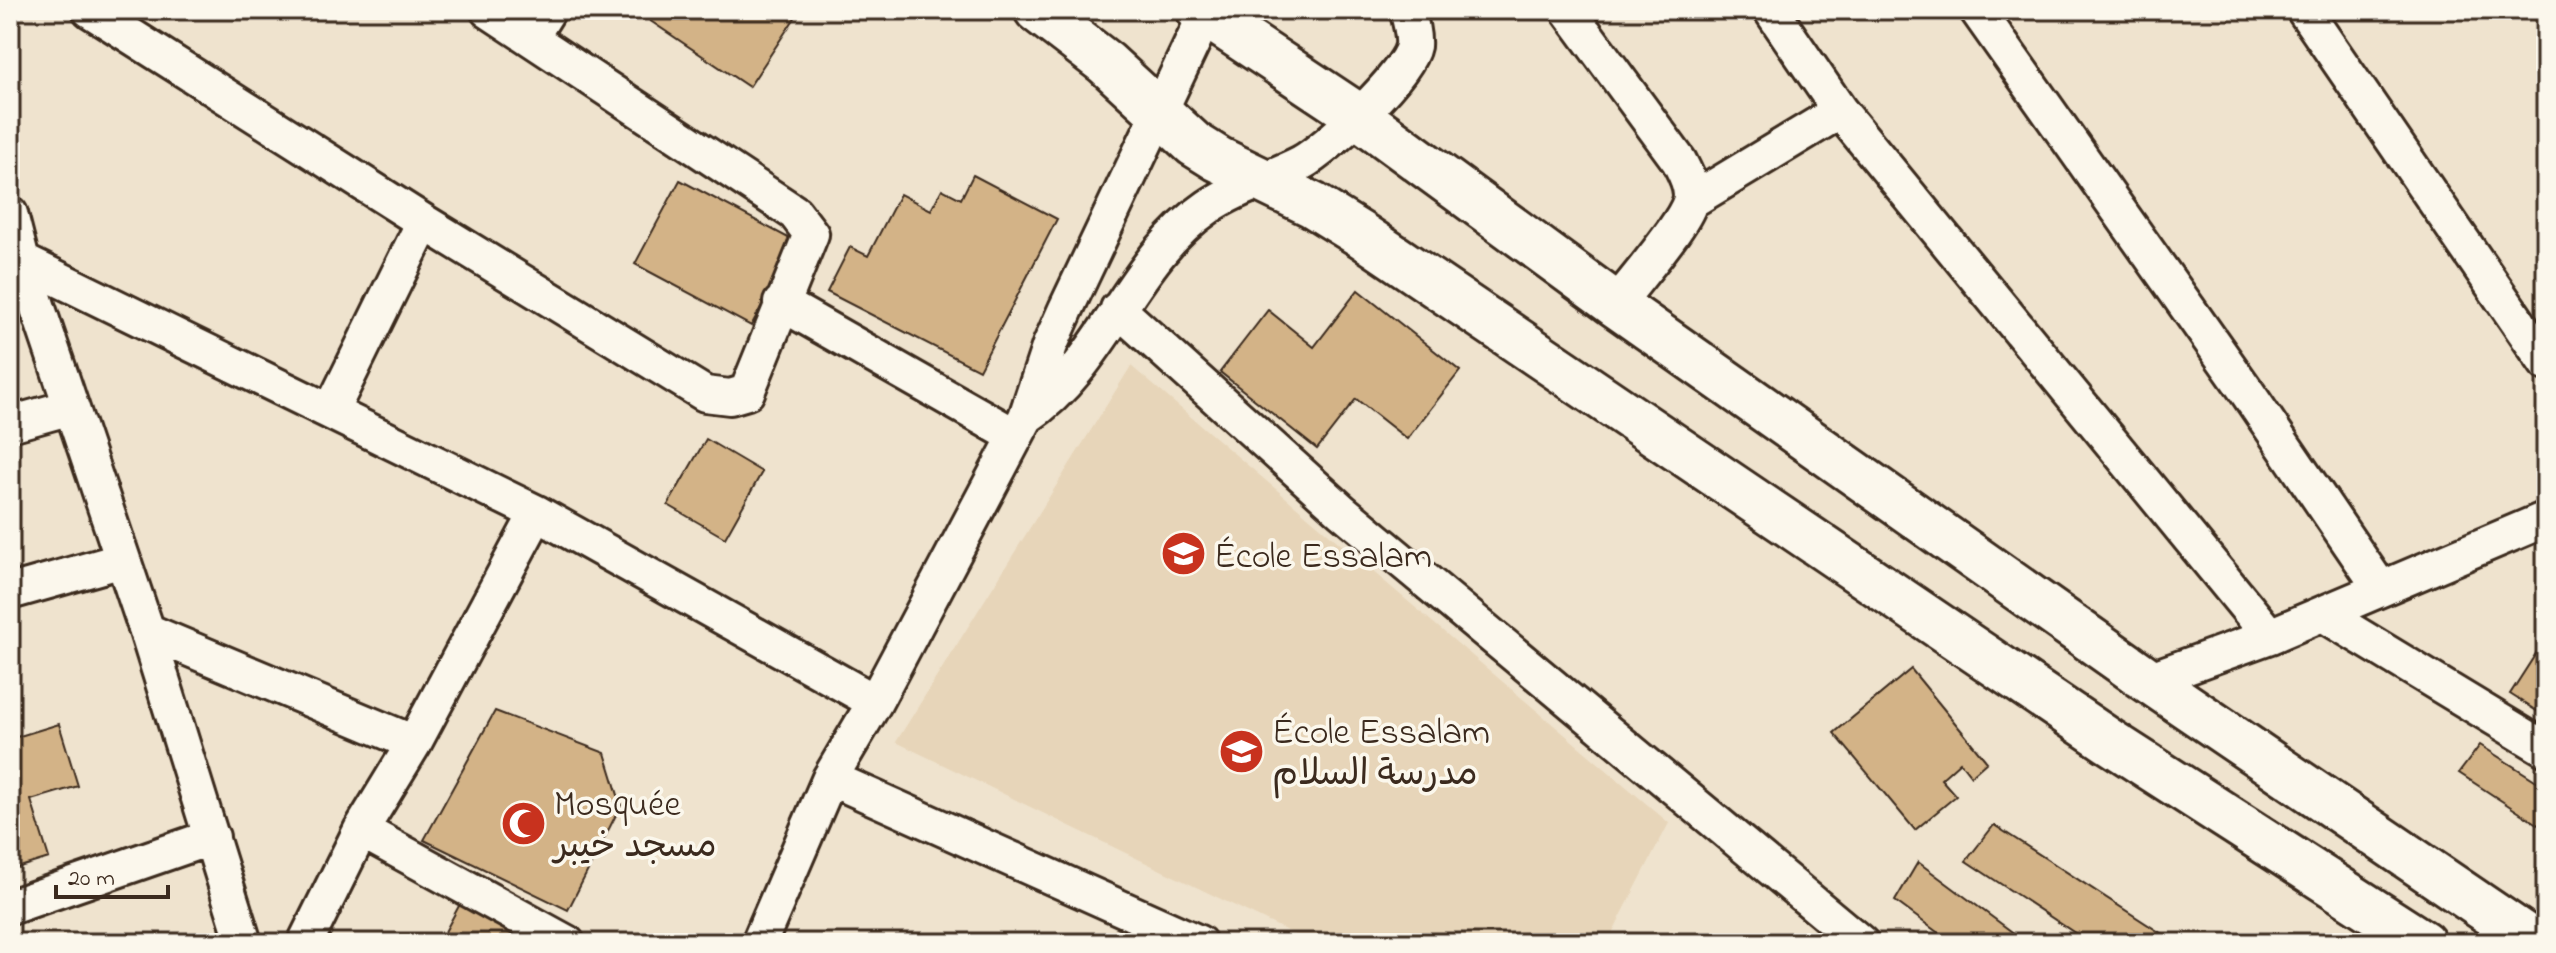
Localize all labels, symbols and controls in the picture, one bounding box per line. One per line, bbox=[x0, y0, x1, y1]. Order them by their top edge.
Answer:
school or university icon: École Essalam bbox=[1159, 530, 1207, 578]
place label: École Essalam bbox=[1214, 532, 1432, 585]
place label: École Essalam مدرسة السلام bbox=[1272, 708, 1490, 802]
school or university icon: École Essalam مدرسة السلام bbox=[1217, 727, 1265, 775]
place label: Mosquée مسجد خيبر bbox=[551, 780, 717, 874]
mosque icon: Mosquée مسجد خيبر bbox=[499, 799, 547, 847]
scale bar bbox=[56, 849, 168, 899]
text: 20 m bbox=[68, 862, 115, 897]

